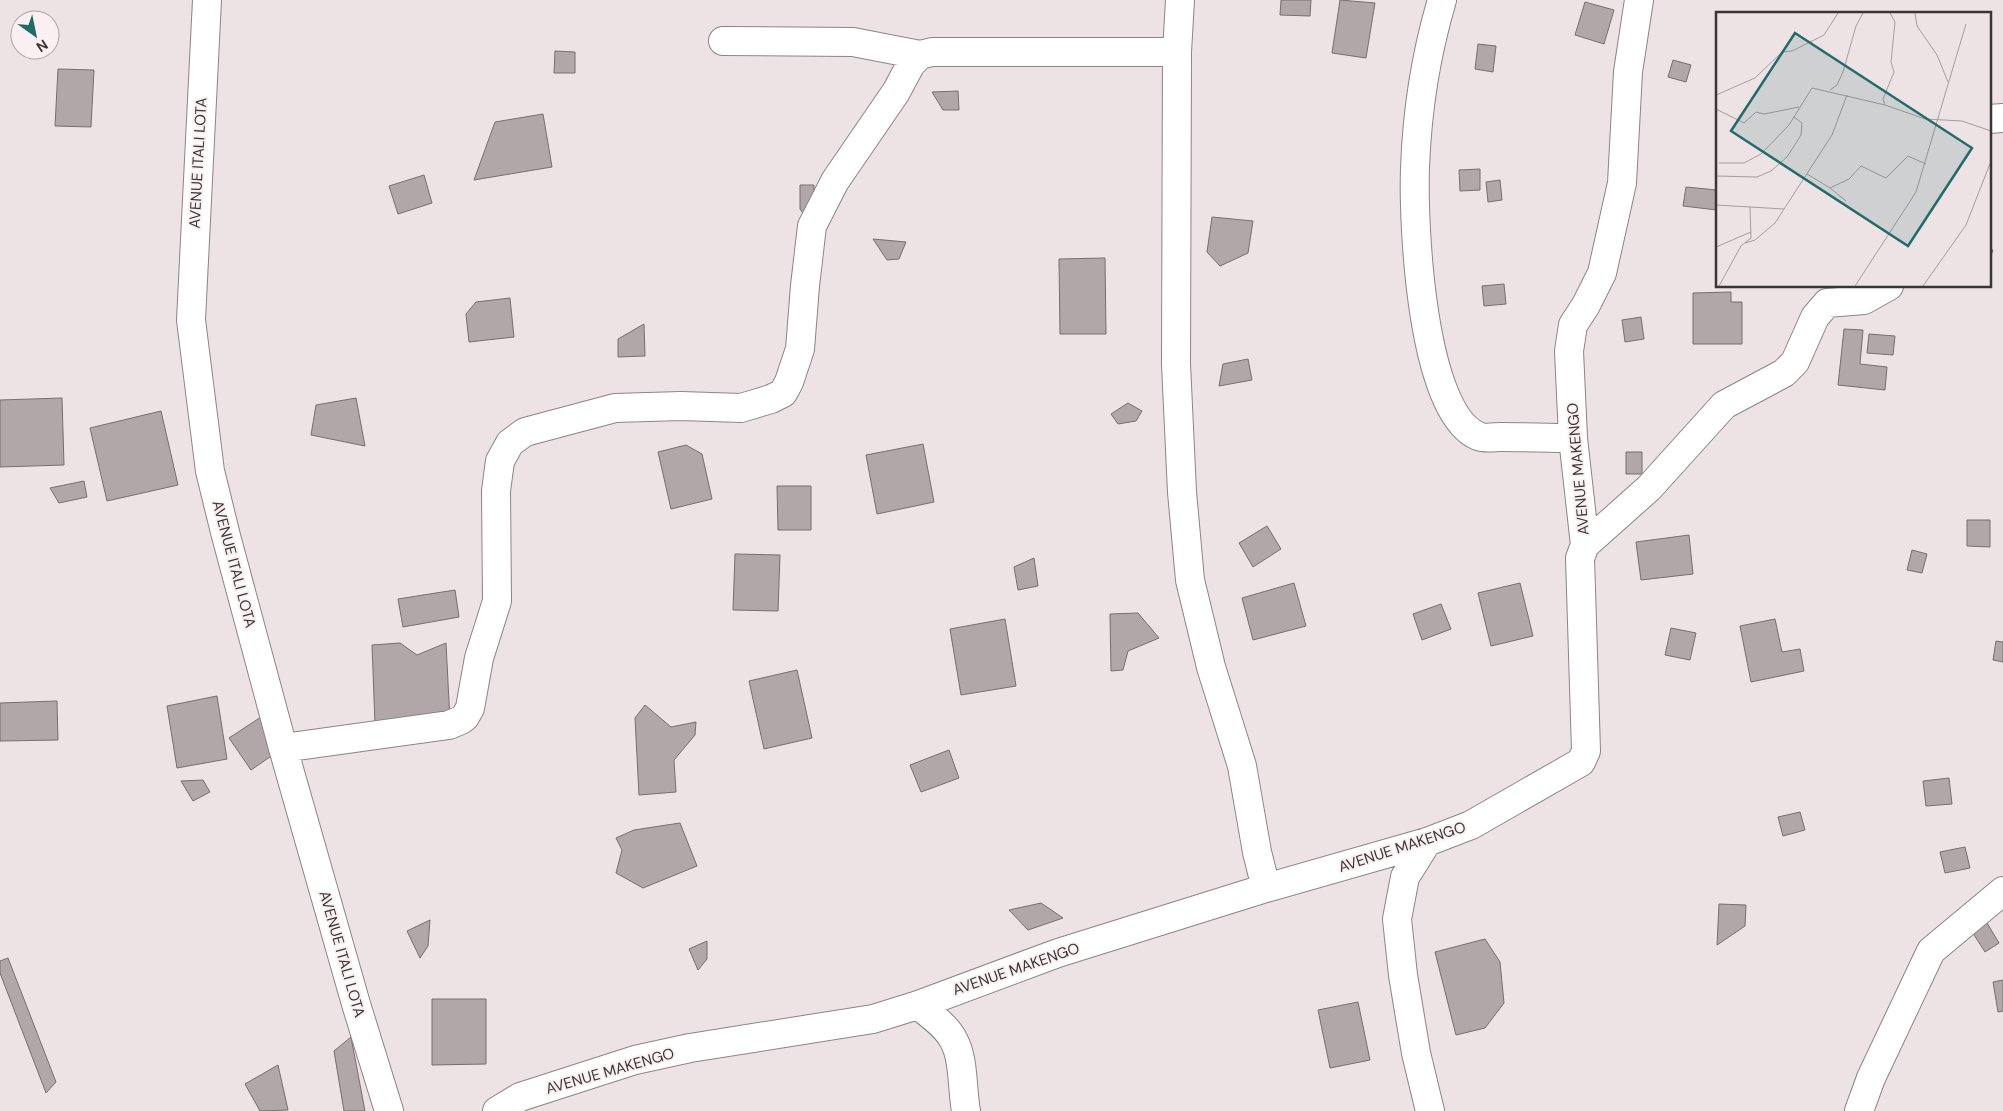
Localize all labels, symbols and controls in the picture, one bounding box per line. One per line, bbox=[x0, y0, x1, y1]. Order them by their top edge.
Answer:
north arrow bbox=[10, 10, 60, 60]
inset map bbox=[1716, 12, 1990, 288]
text: N bbox=[33, 36, 51, 56]
street label: AVENUE ITALI LOTA bbox=[185, 97, 211, 229]
street label: AVENUE MAKENGO bbox=[1562, 402, 1594, 536]
street label: AVENUE ITALI LOTA bbox=[207, 498, 261, 630]
street label: AVENUE MAKENGO bbox=[1336, 817, 1468, 877]
street label: AVENUE ITALI LOTA bbox=[314, 888, 370, 1020]
street label: AVENUE MAKENGO bbox=[950, 938, 1082, 1000]
street label: AVENUE MAKENGO bbox=[543, 1043, 677, 1099]

